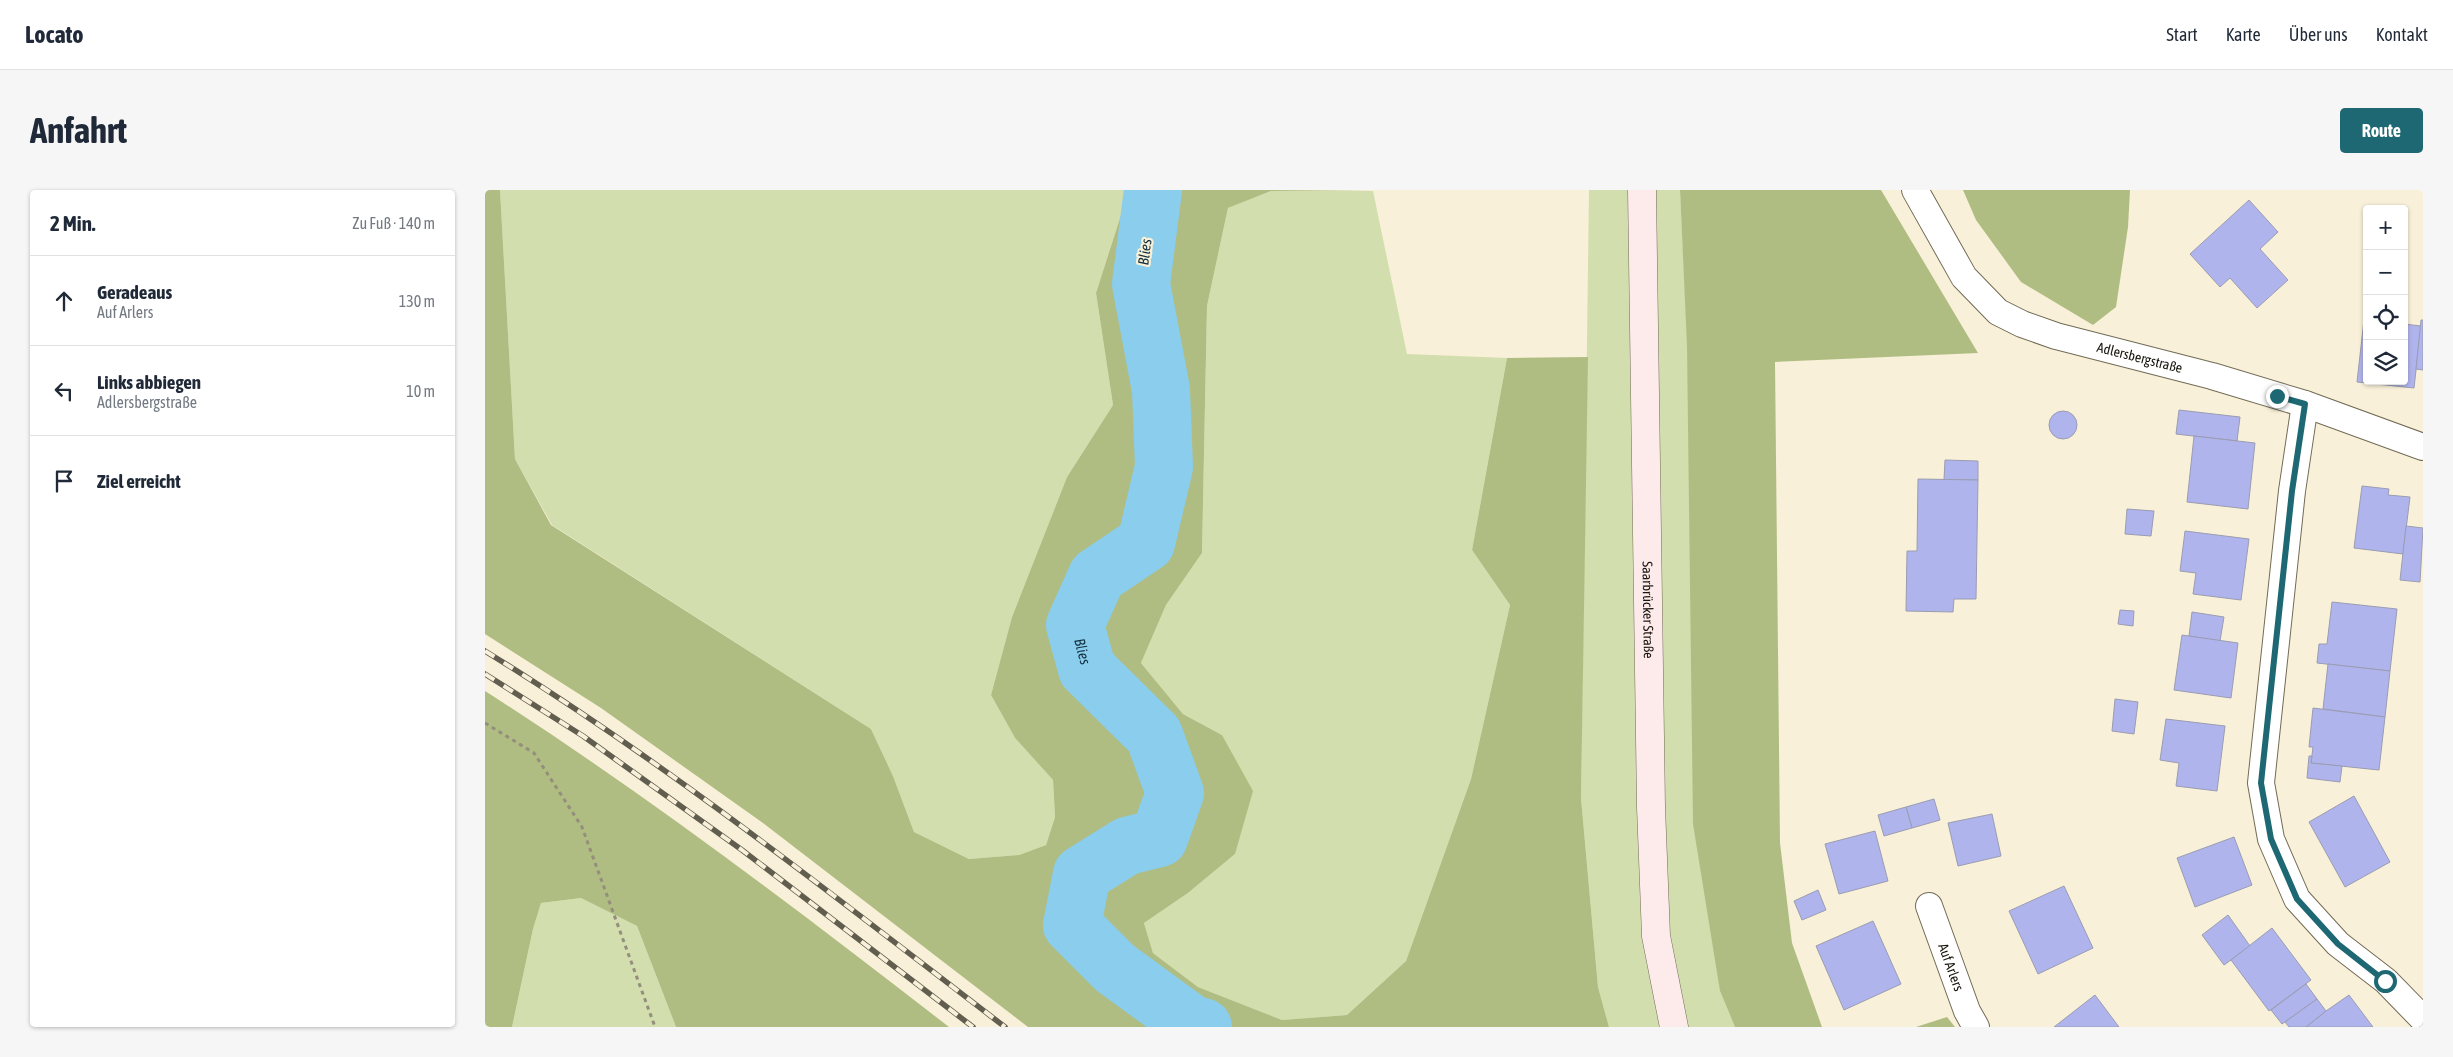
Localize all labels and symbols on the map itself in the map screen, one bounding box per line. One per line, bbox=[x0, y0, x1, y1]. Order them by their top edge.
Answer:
water label: Blies bbox=[1134, 238, 1155, 266]
street label: Adlersbergstraße bbox=[2095, 339, 2184, 376]
route end bbox=[2266, 385, 2289, 408]
street label: Saarbrücker Straße bbox=[1639, 561, 1657, 659]
water label: Blies bbox=[1071, 636, 1094, 666]
street label: Auf Arlers bbox=[1935, 941, 1967, 993]
route start bbox=[2374, 970, 2397, 993]

